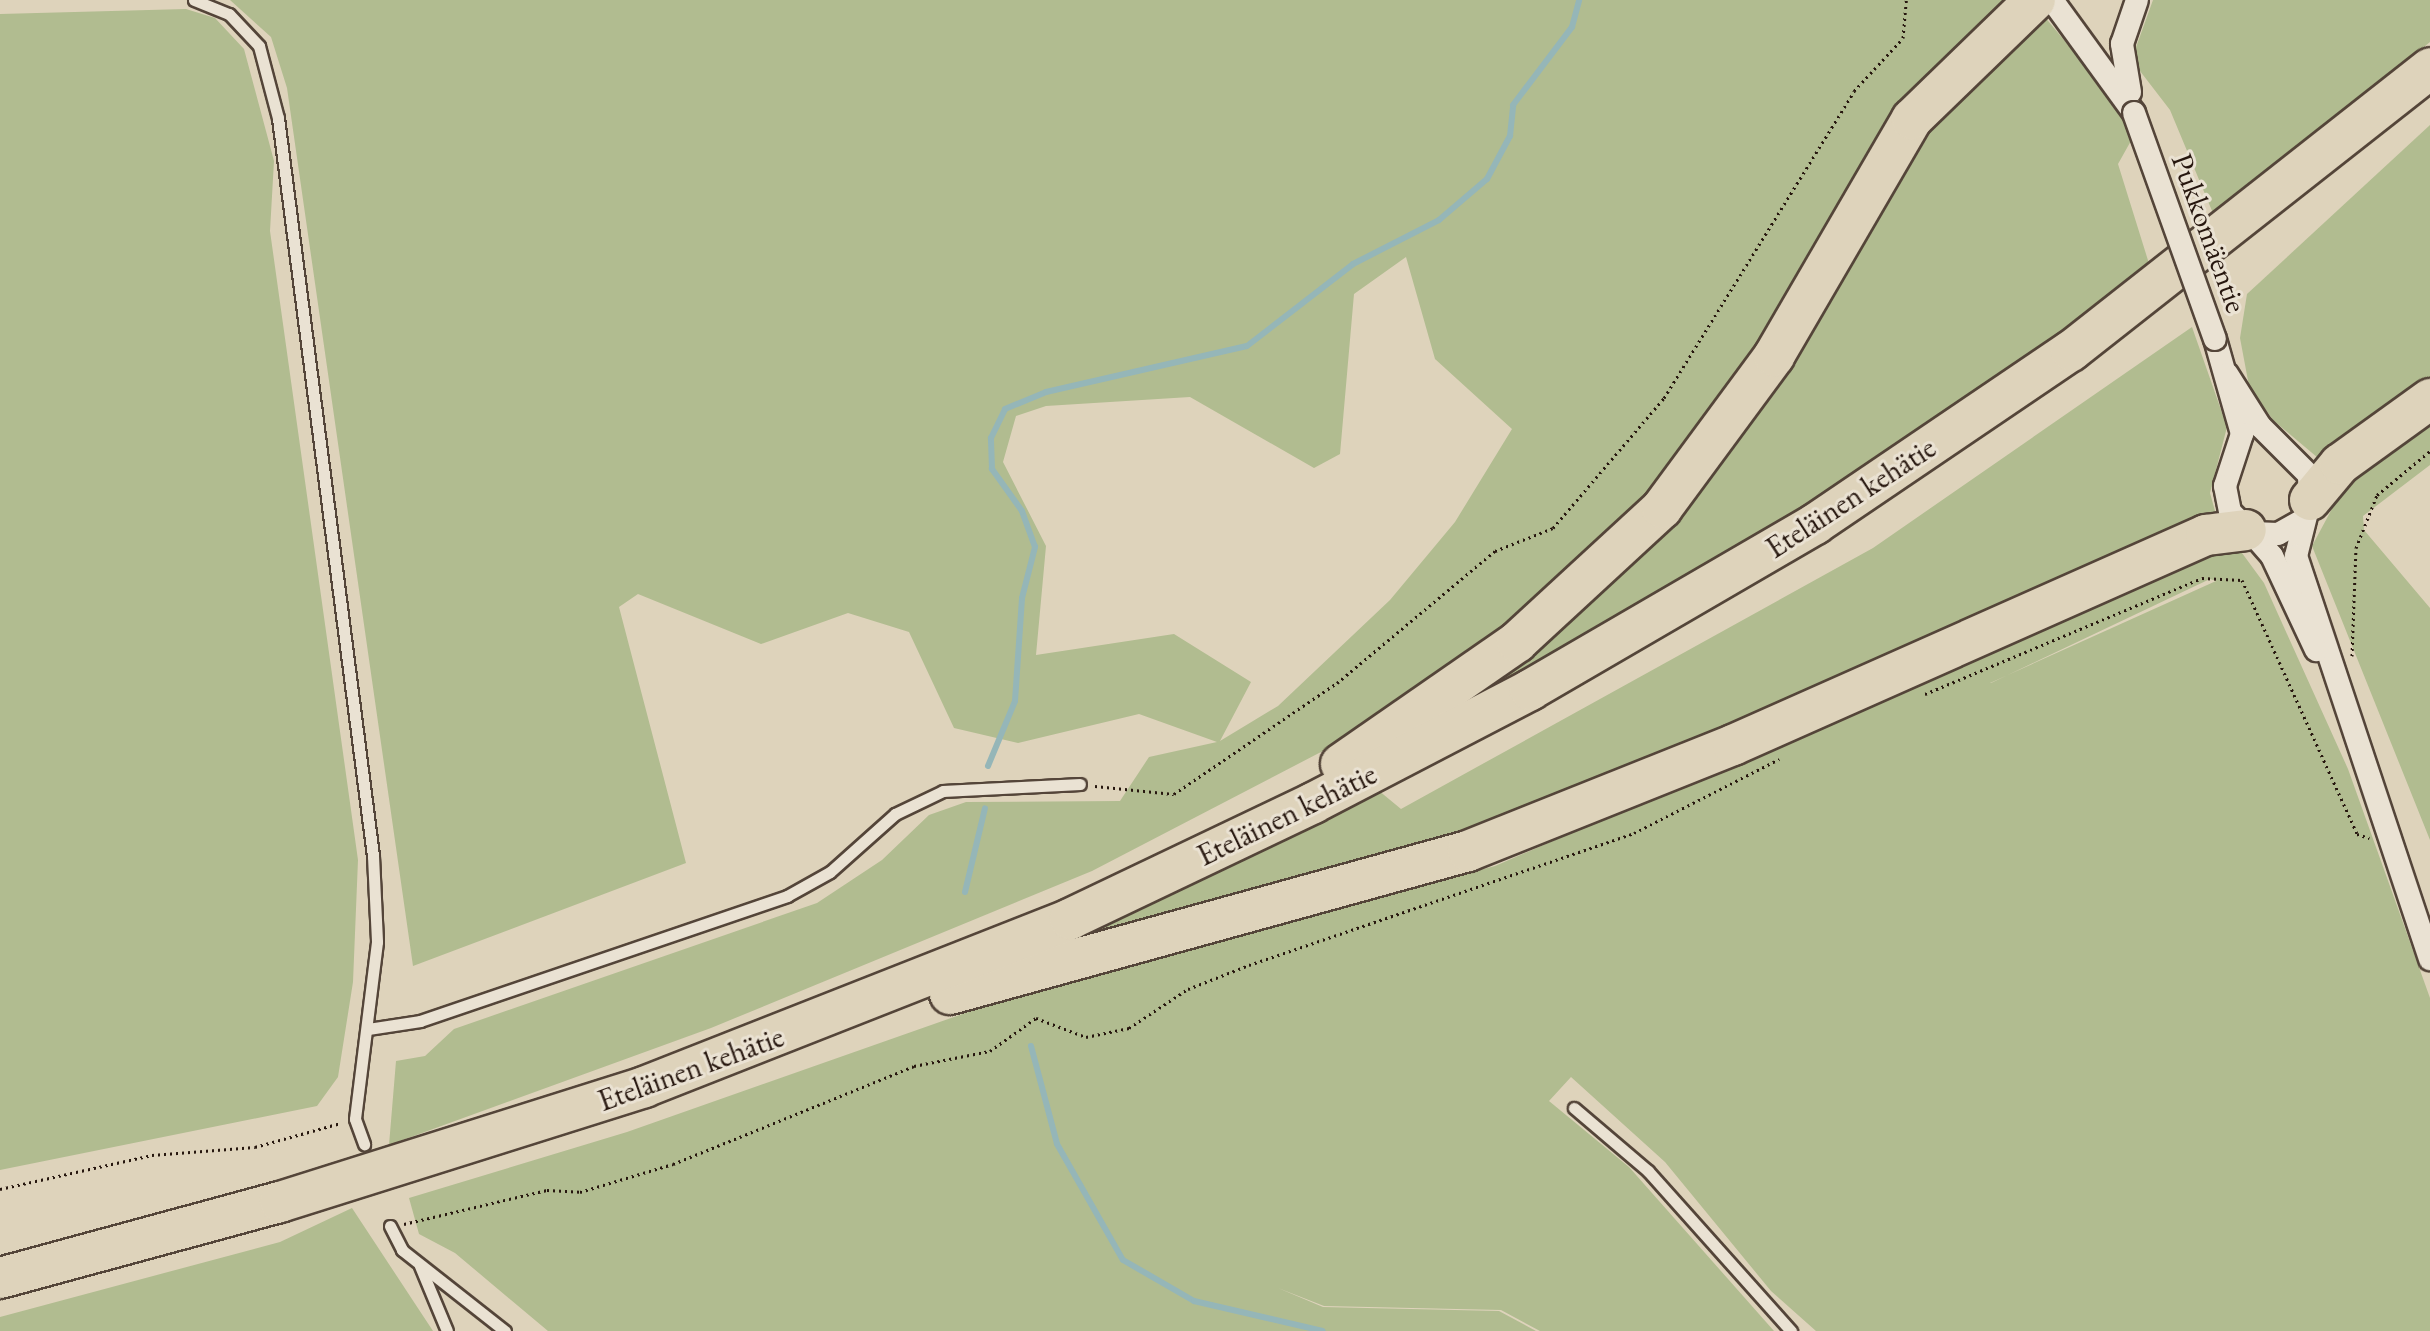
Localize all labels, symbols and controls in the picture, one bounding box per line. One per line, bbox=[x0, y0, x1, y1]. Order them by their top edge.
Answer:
street label: Pukkomäentie bbox=[2164, 149, 2254, 317]
street label: Eteläinen kehätie bbox=[1759, 430, 1943, 566]
street label: Eteläinen kehätie bbox=[1191, 756, 1383, 874]
street label: Eteläinen kehätie bbox=[593, 1019, 789, 1119]

